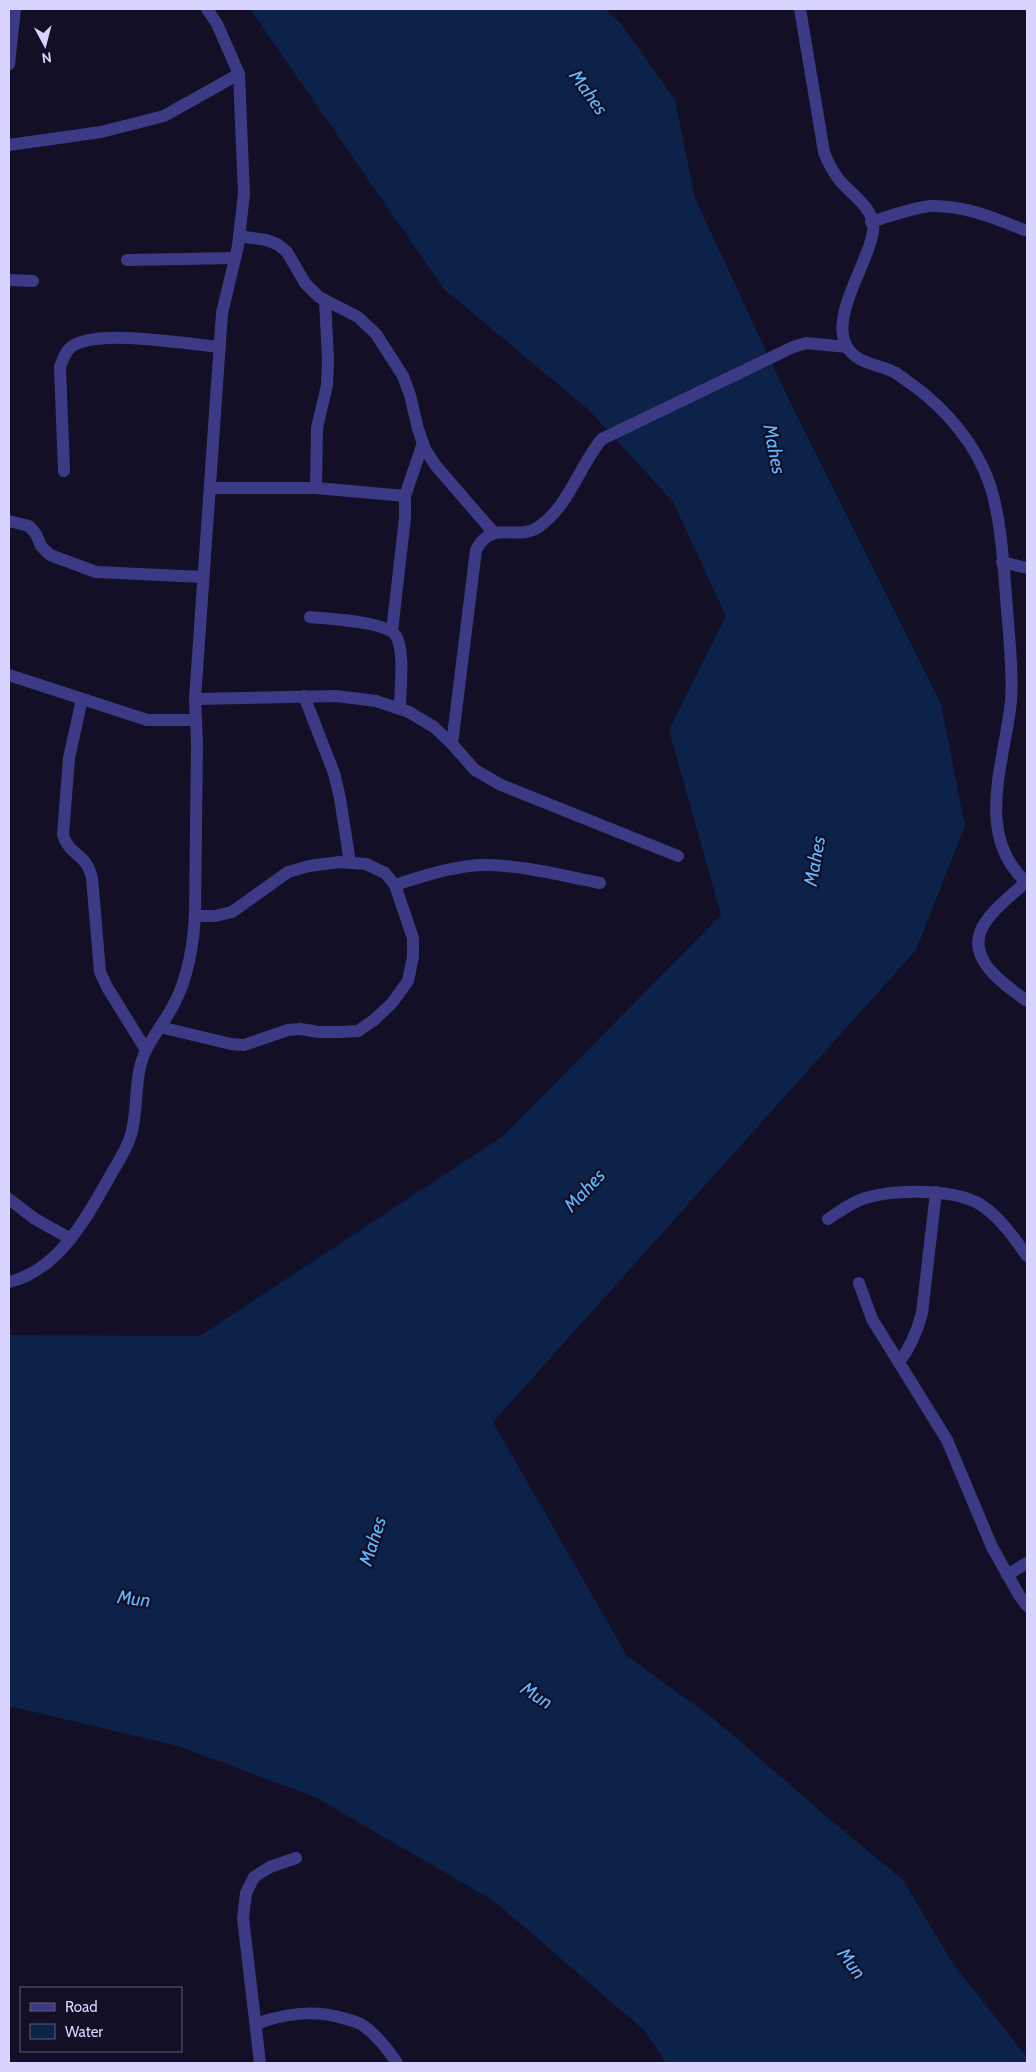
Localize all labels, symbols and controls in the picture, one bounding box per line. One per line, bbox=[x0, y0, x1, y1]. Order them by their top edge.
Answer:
north arrow bbox=[20, 20, 70, 70]
text: N bbox=[41, 48, 53, 67]
water label: Mahes bbox=[564, 64, 613, 119]
water label: Mahes bbox=[758, 421, 791, 476]
water label: Mahes bbox=[799, 834, 830, 889]
water label: Mahes bbox=[558, 1164, 610, 1217]
water label: Mahes bbox=[353, 1514, 391, 1570]
water label: Mun bbox=[115, 1585, 152, 1612]
water label: Mun bbox=[516, 1676, 557, 1714]
water label: Mun bbox=[832, 1942, 871, 1984]
legend bbox=[20, 1987, 182, 2052]
text: Road bbox=[65, 1998, 98, 2016]
text: Water bbox=[65, 2023, 103, 2041]

